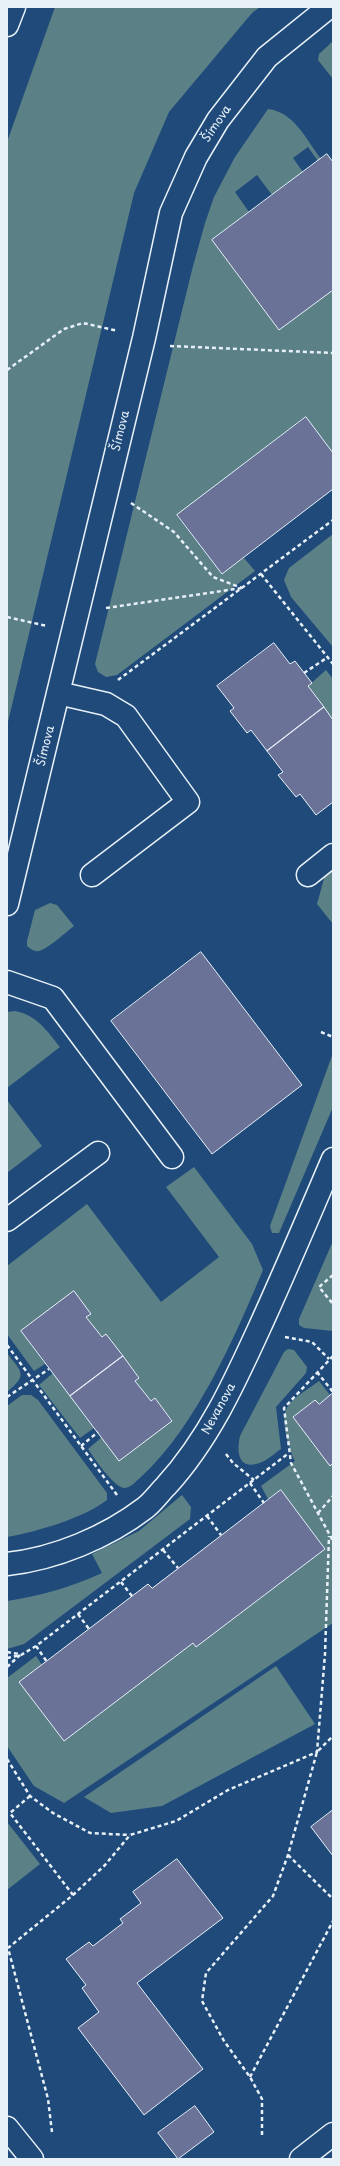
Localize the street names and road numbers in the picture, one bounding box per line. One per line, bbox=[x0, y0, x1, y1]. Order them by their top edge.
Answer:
street label: Šímova bbox=[199, 103, 235, 145]
street label: Šímova bbox=[109, 409, 133, 453]
street label: Šímova bbox=[34, 724, 58, 768]
street label: Nevanova bbox=[199, 1381, 239, 1437]

